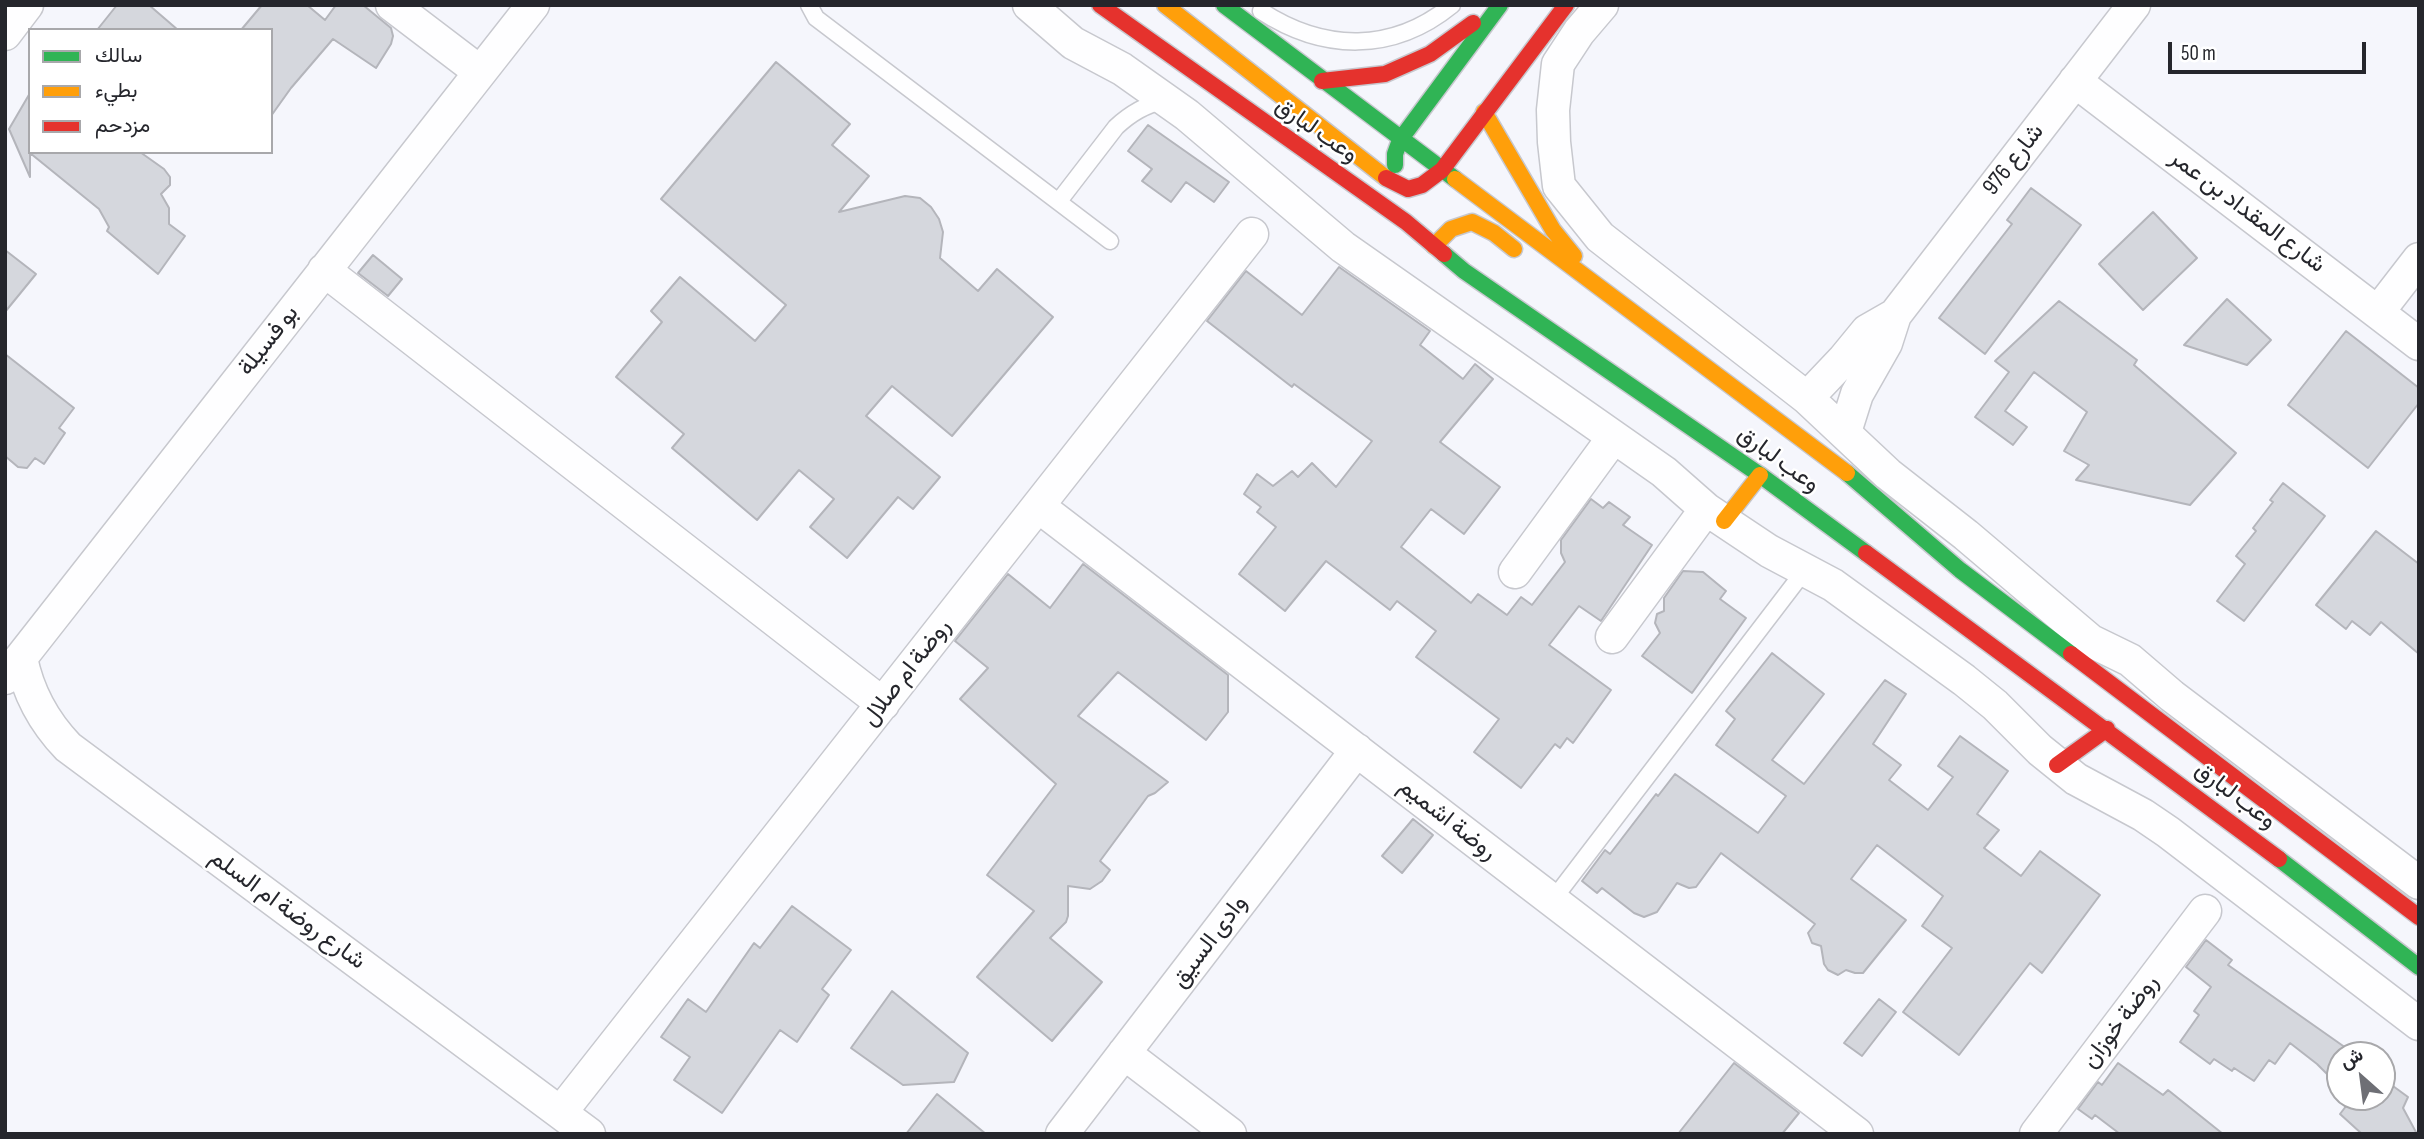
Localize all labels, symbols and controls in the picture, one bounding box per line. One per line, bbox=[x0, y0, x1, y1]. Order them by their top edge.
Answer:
legend bbox=[28, 28, 273, 154]
scale bar bbox=[2172, 28, 2370, 72]
text: 50 m bbox=[2181, 41, 2216, 66]
text: سالك bbox=[95, 43, 142, 68]
text: بطيء bbox=[95, 78, 138, 103]
street label: وعب لبارق bbox=[1269, 92, 1363, 170]
text: مزدحم bbox=[95, 113, 150, 138]
street label: شارع 976 bbox=[1977, 119, 2051, 201]
street label: شارع المقداد بن عمر bbox=[2163, 144, 2331, 280]
street label: بو فسيلة bbox=[233, 300, 305, 382]
street label: وعب لبارق bbox=[1731, 420, 1825, 500]
street label: روضة ام صلال bbox=[856, 614, 958, 732]
street label: وعب لبارق bbox=[2188, 756, 2282, 836]
street label: روضة اشميم bbox=[1392, 773, 1502, 867]
street label: شارع روضة ام السلم bbox=[203, 844, 371, 976]
street label: وادى السيق bbox=[1166, 890, 1254, 994]
street label: روضة خوزان bbox=[2076, 969, 2166, 1075]
north arrow bbox=[2326, 1041, 2396, 1111]
text: ش bbox=[2336, 1043, 2367, 1074]

